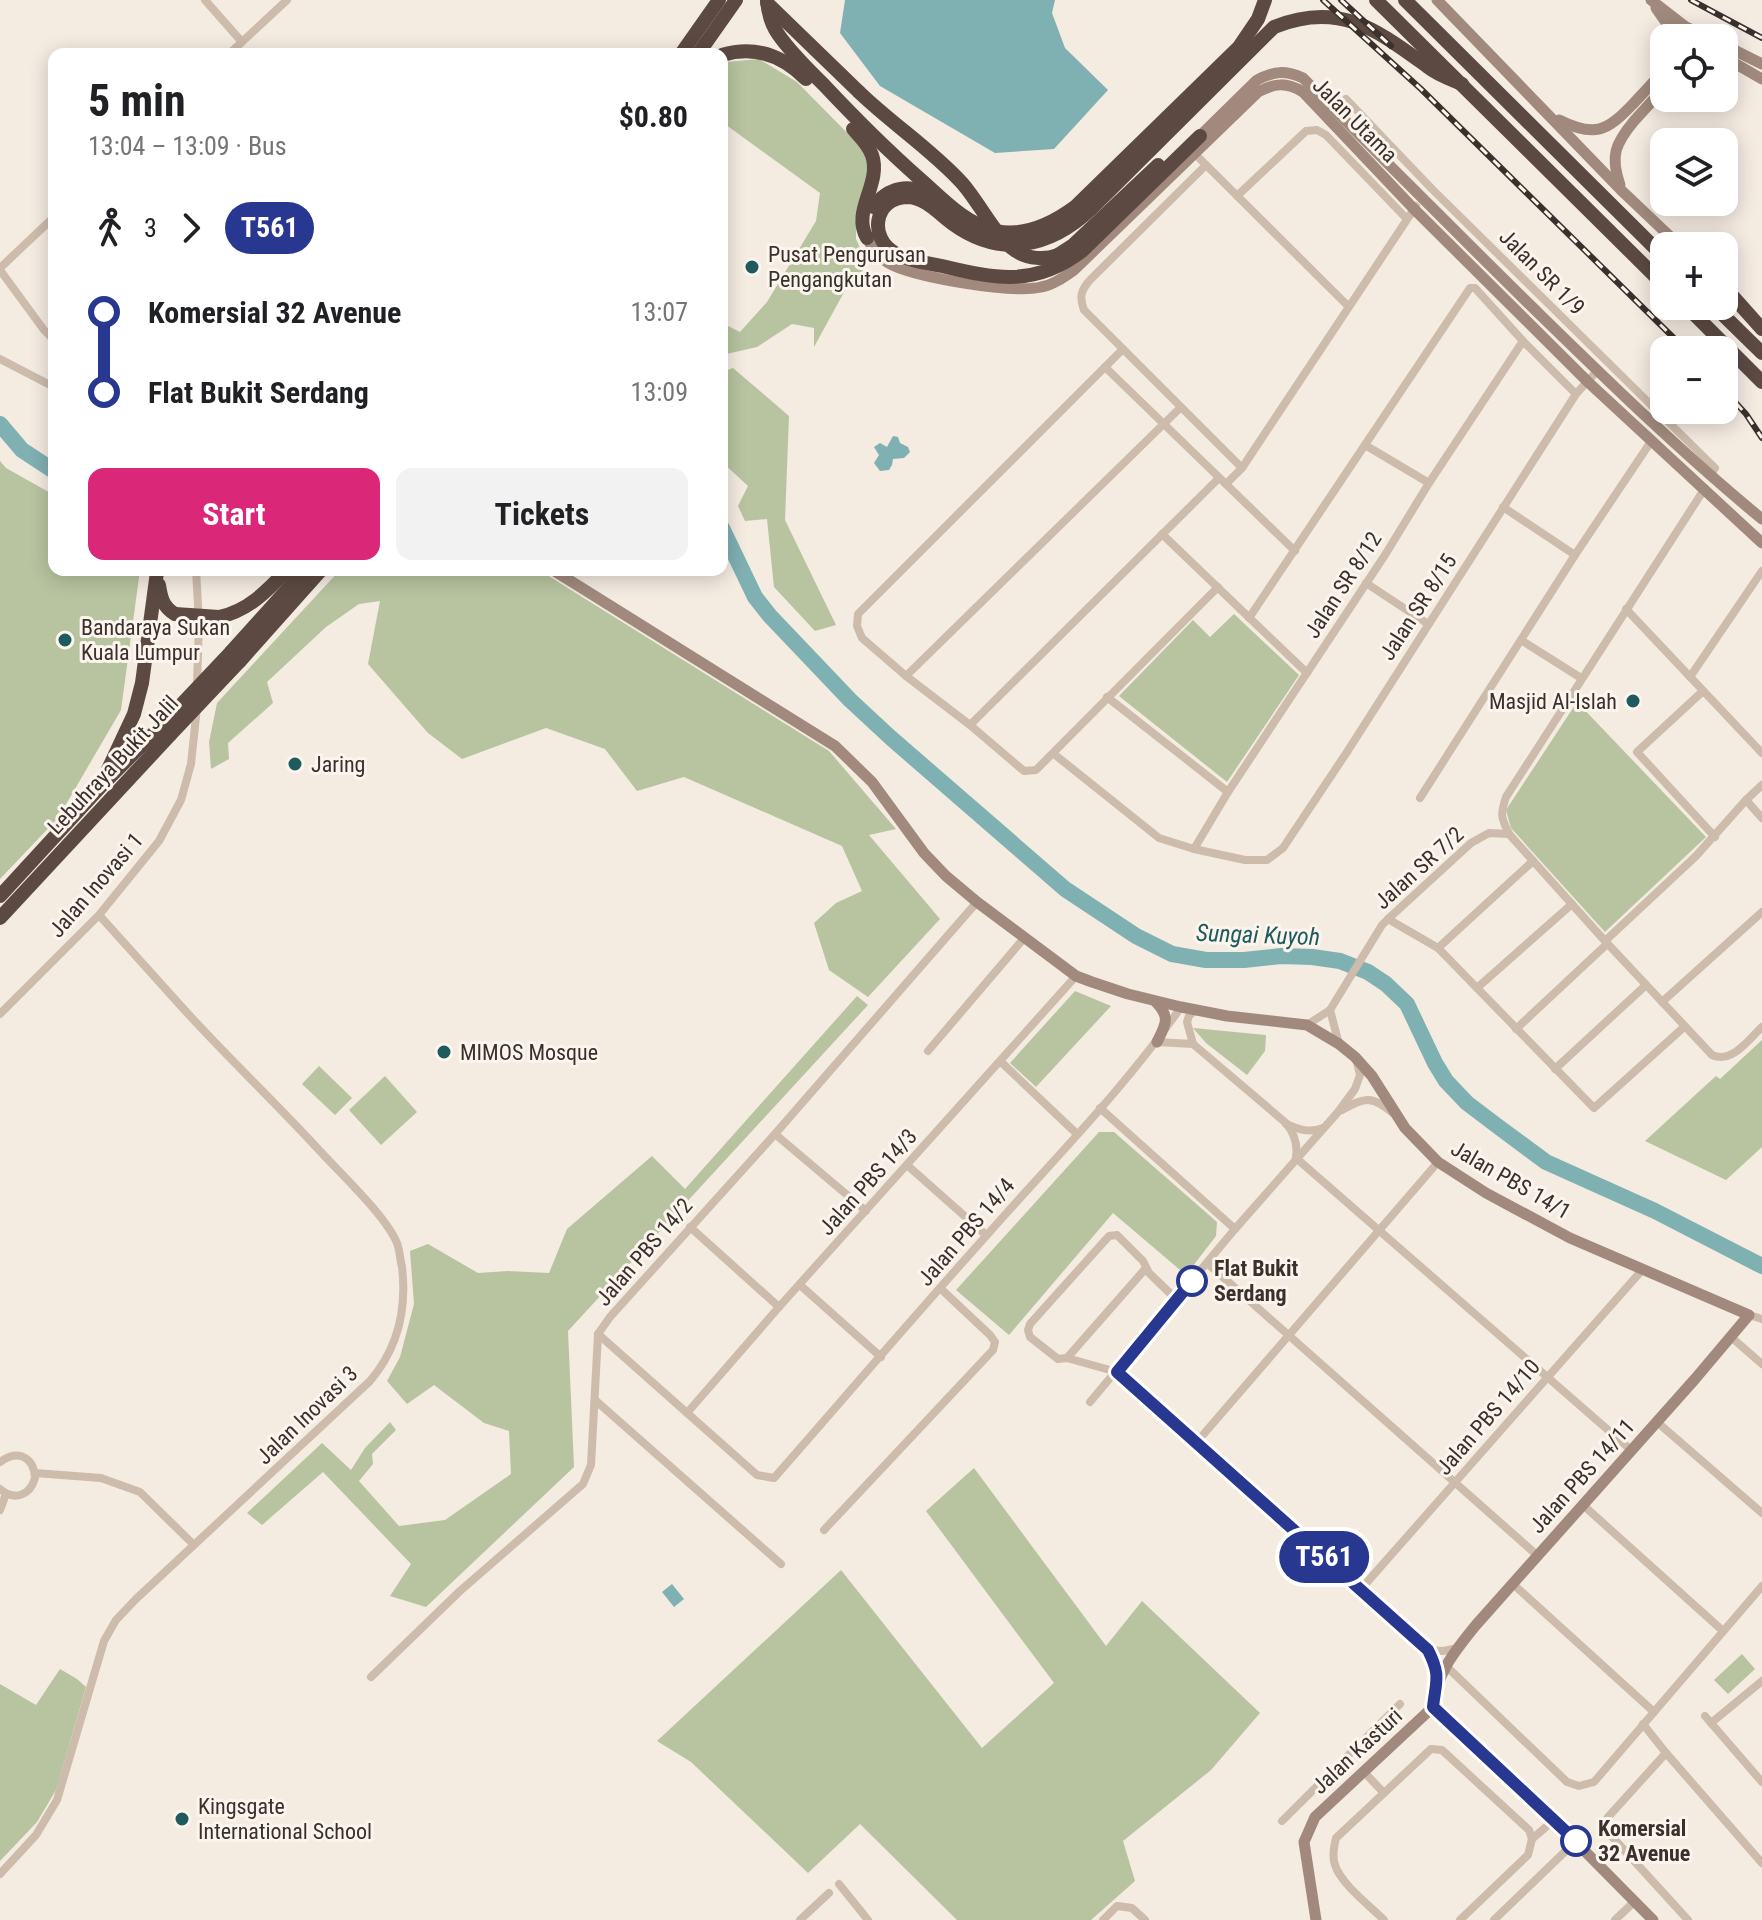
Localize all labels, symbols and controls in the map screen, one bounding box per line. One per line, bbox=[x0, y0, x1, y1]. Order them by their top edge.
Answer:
map controls bbox=[1650, 24, 1738, 424]
button: locate bbox=[1650, 24, 1738, 112]
street label: Jalan Utama bbox=[1308, 73, 1402, 167]
text: 5 min bbox=[88, 75, 186, 127]
text: $0.80 bbox=[619, 99, 688, 134]
button: layers bbox=[1650, 128, 1738, 216]
text: 13:04 – 13:09 · Bus bbox=[88, 131, 287, 161]
icon: walk bbox=[88, 206, 132, 250]
icon: forward bbox=[169, 206, 213, 250]
text: T561 bbox=[241, 211, 298, 244]
text: 3 bbox=[144, 213, 157, 243]
street label: Jalan SR 1/9 bbox=[1494, 224, 1590, 320]
button: + bbox=[1650, 232, 1738, 320]
place label: Pusat Pengurusan Pengangkutan bbox=[768, 242, 926, 292]
marker: Pusat Pengurusan Pengangkutan bbox=[743, 258, 761, 276]
text: Komersial 32 Avenue bbox=[148, 295, 401, 330]
text: 13:07 bbox=[631, 297, 688, 327]
button: − bbox=[1650, 336, 1738, 424]
text: Flat Bukit Serdang bbox=[148, 375, 369, 410]
text: 13:09 bbox=[631, 377, 688, 407]
button: Start bbox=[88, 468, 380, 560]
button: Tickets bbox=[396, 468, 688, 560]
street label: Jalan SR 8/12 bbox=[1299, 527, 1387, 643]
street label: Jalan SR 8/15 bbox=[1374, 549, 1462, 665]
place label: Bandaraya Sukan Kuala Lumpur bbox=[81, 615, 230, 665]
marker: Bandaraya Sukan Kuala Lumpur bbox=[56, 631, 74, 649]
place label: Masjid Al-Islah bbox=[1489, 689, 1617, 714]
street label: Lebuhraya Bukit Jalil bbox=[43, 691, 183, 839]
marker: Masjid Al-Islah bbox=[1624, 692, 1642, 710]
place label: Jaring bbox=[311, 752, 365, 777]
marker: Jaring bbox=[286, 755, 304, 773]
street label: Jalan SR 7/2 bbox=[1370, 822, 1468, 914]
street label: Jalan Inovasi 1 bbox=[44, 828, 148, 942]
water label: Sungai Kuyoh bbox=[1195, 919, 1321, 951]
place label: MIMOS Mosque bbox=[460, 1040, 598, 1065]
marker: MIMOS Mosque bbox=[435, 1043, 453, 1061]
street label: Jalan PBS 14/3 bbox=[814, 1124, 922, 1240]
street label: Jalan PBS 14/1 bbox=[1447, 1136, 1575, 1224]
street label: Jalan PBS 14/4 bbox=[913, 1173, 1019, 1291]
street label: Jalan PBS 14/2 bbox=[591, 1193, 697, 1311]
place label: Flat Bukit Serdang bbox=[1214, 1256, 1298, 1306]
marker: Flat Bukit Serdang bbox=[1177, 1266, 1207, 1296]
street label: Jalan PBS 14/10 bbox=[1431, 1354, 1545, 1480]
street label: Jalan Inovasi 3 bbox=[251, 1361, 363, 1469]
street label: Jalan PBS 14/11 bbox=[1524, 1414, 1640, 1538]
line badge: T561 bbox=[1268, 1531, 1380, 1583]
text: T561 bbox=[1295, 1540, 1353, 1573]
street label: Jalan Kasturi bbox=[1307, 1703, 1407, 1799]
place label: Kingsgate International School bbox=[198, 1794, 372, 1844]
marker: Kingsgate International School bbox=[173, 1810, 191, 1828]
place label: Komersial 32 Avenue bbox=[1598, 1816, 1690, 1866]
marker: Komersial 32 Avenue bbox=[1561, 1826, 1591, 1856]

